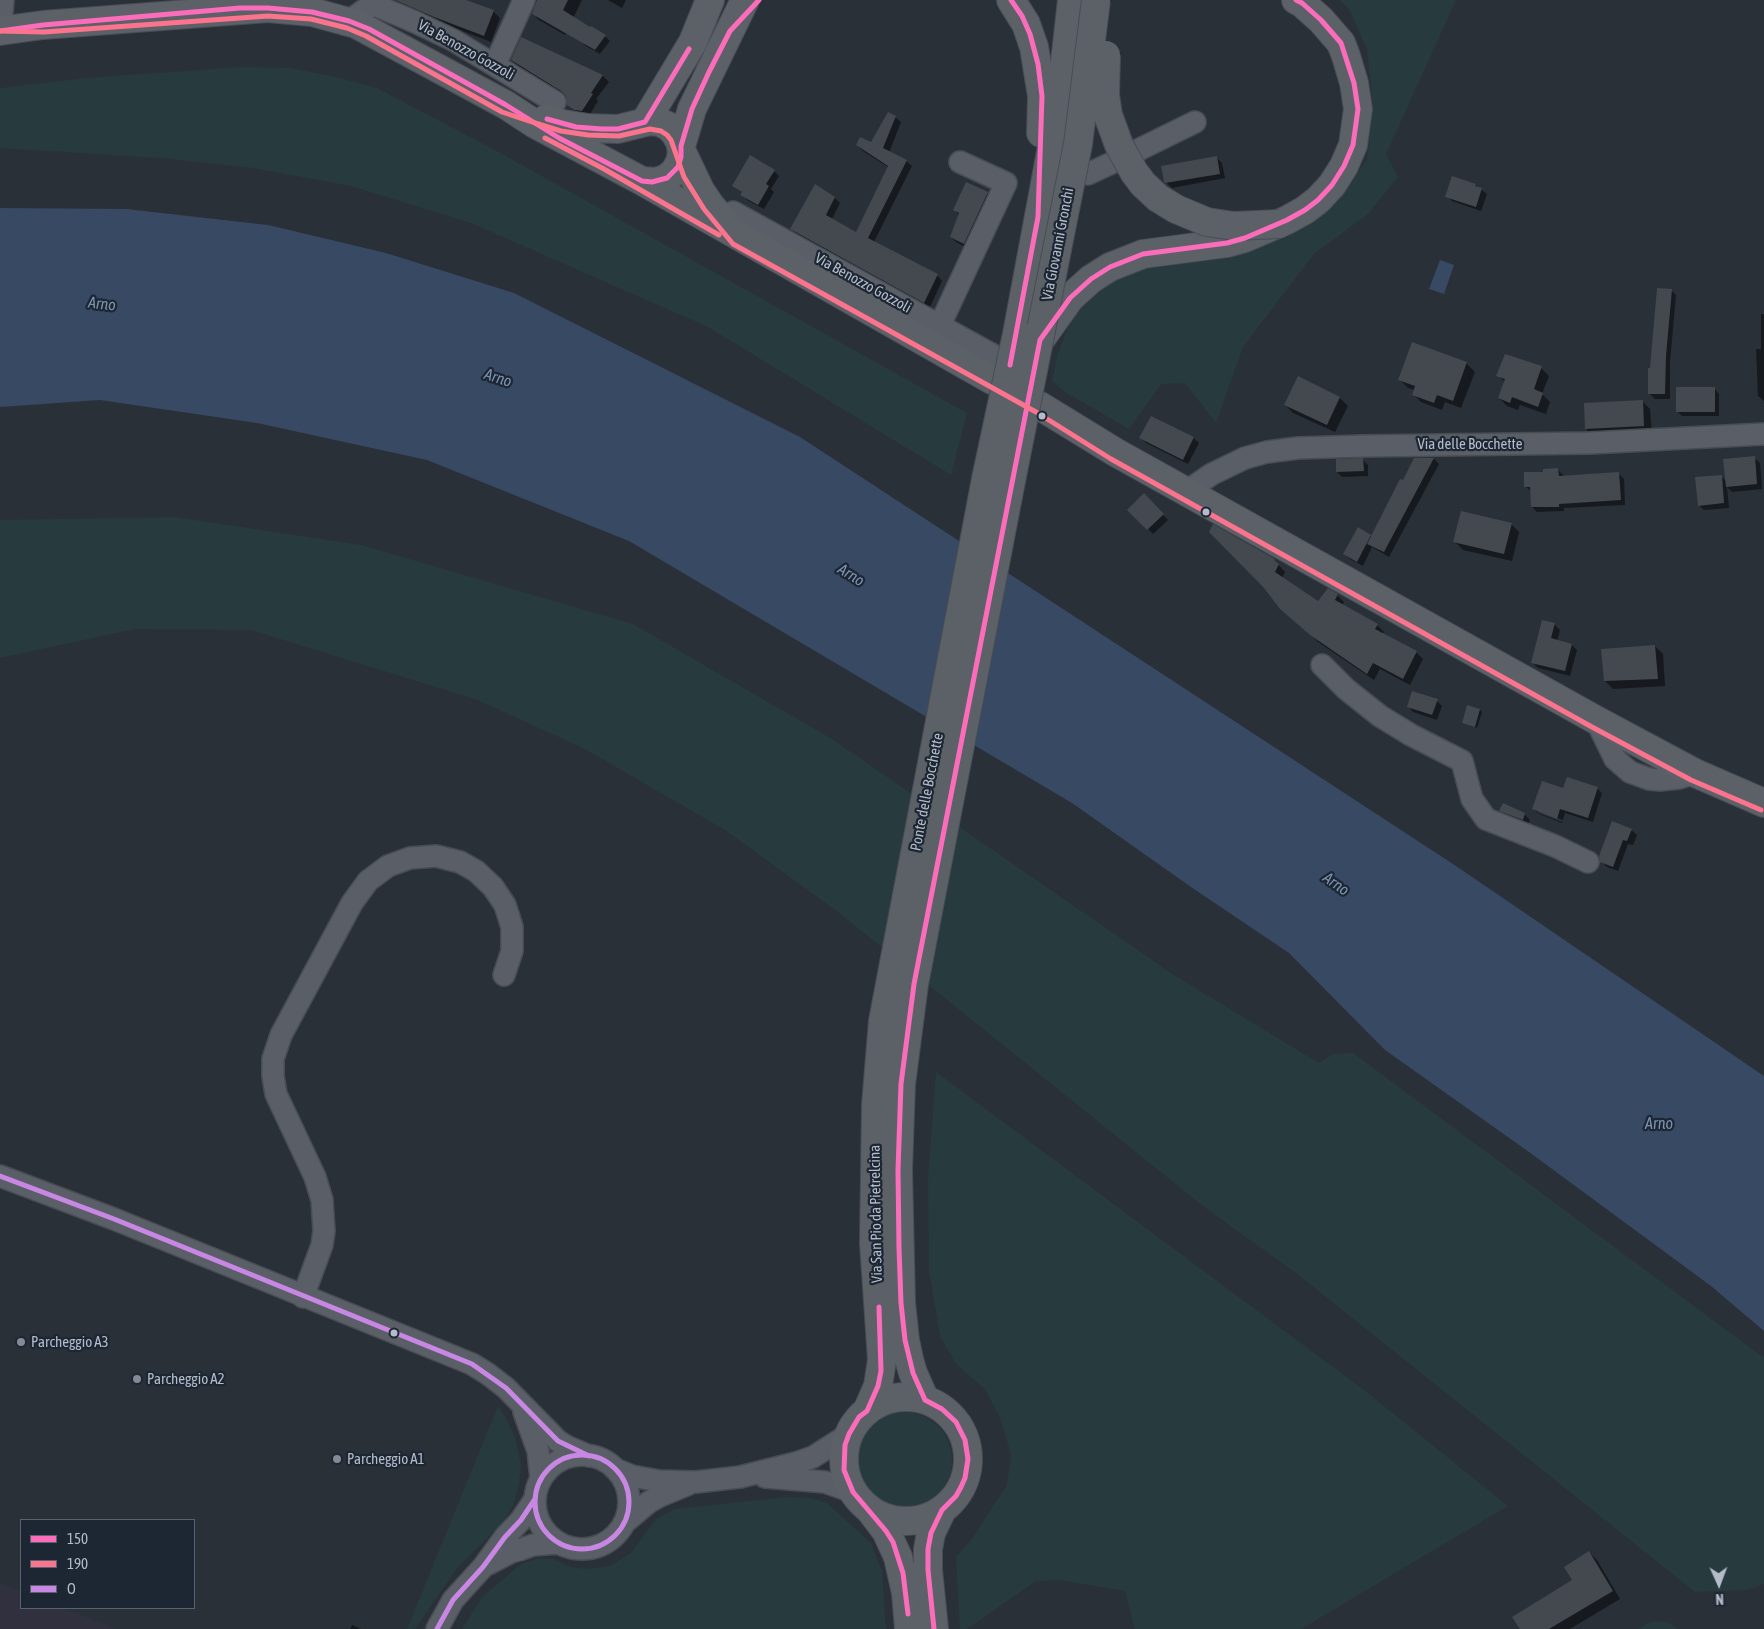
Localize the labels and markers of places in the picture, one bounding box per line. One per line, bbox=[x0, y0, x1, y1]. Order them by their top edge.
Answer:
unlabelled marker bbox=[1037, 411, 1047, 421]
unlabelled marker bbox=[1201, 507, 1211, 517]
unlabelled marker bbox=[389, 1328, 399, 1338]
place label: Parcheggio A3 bbox=[31, 1333, 109, 1351]
marker: Parcheggio A3 bbox=[15, 1336, 27, 1348]
place label: Parcheggio A2 bbox=[147, 1370, 225, 1388]
marker: Parcheggio A2 bbox=[131, 1373, 143, 1385]
place label: Parcheggio A1 bbox=[347, 1450, 425, 1468]
marker: Parcheggio A1 bbox=[331, 1453, 343, 1465]

